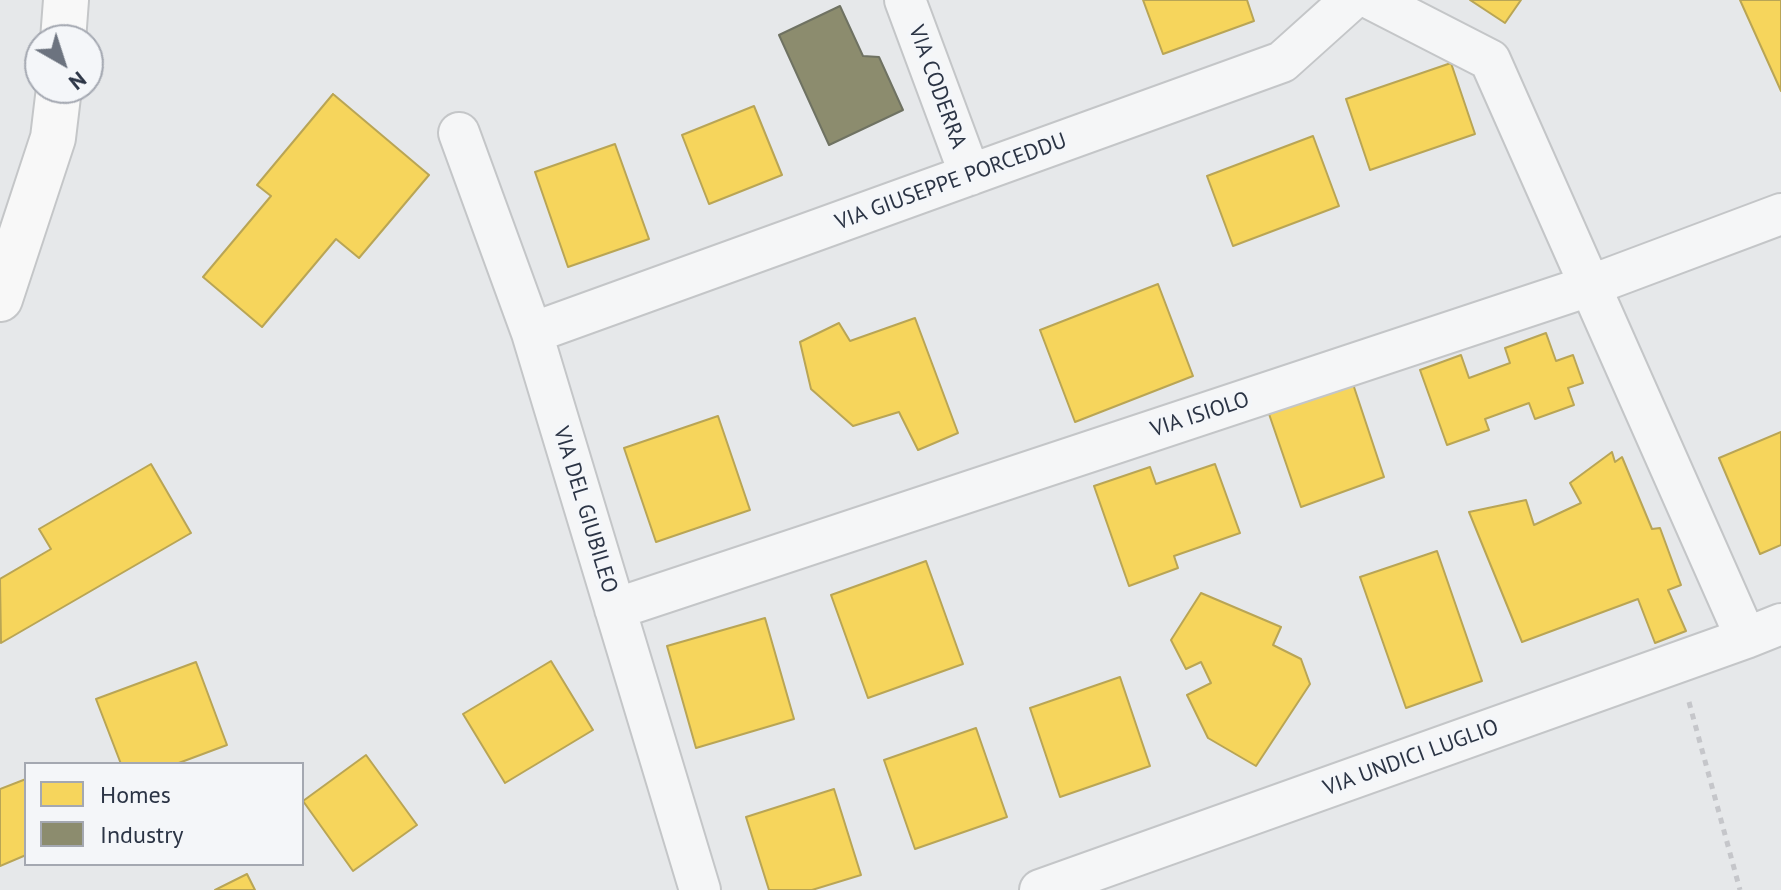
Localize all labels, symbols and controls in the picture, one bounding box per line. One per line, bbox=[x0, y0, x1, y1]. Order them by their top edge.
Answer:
street label: VIA CODERRA bbox=[902, 22, 972, 152]
north arrow bbox=[24, 24, 104, 104]
text: N bbox=[63, 66, 92, 97]
street label: VIA GIUSEPPE PORCEDDU bbox=[832, 128, 1070, 236]
street label: VIA ISIOLO bbox=[1147, 387, 1253, 443]
street label: VIA DEL GIUBILEO bbox=[547, 424, 623, 596]
street label: VIA UNDICI LUGLIO bbox=[1320, 714, 1502, 802]
legend bbox=[24, 762, 304, 866]
text: Homes bbox=[100, 779, 171, 810]
text: Industry bbox=[100, 819, 184, 850]

